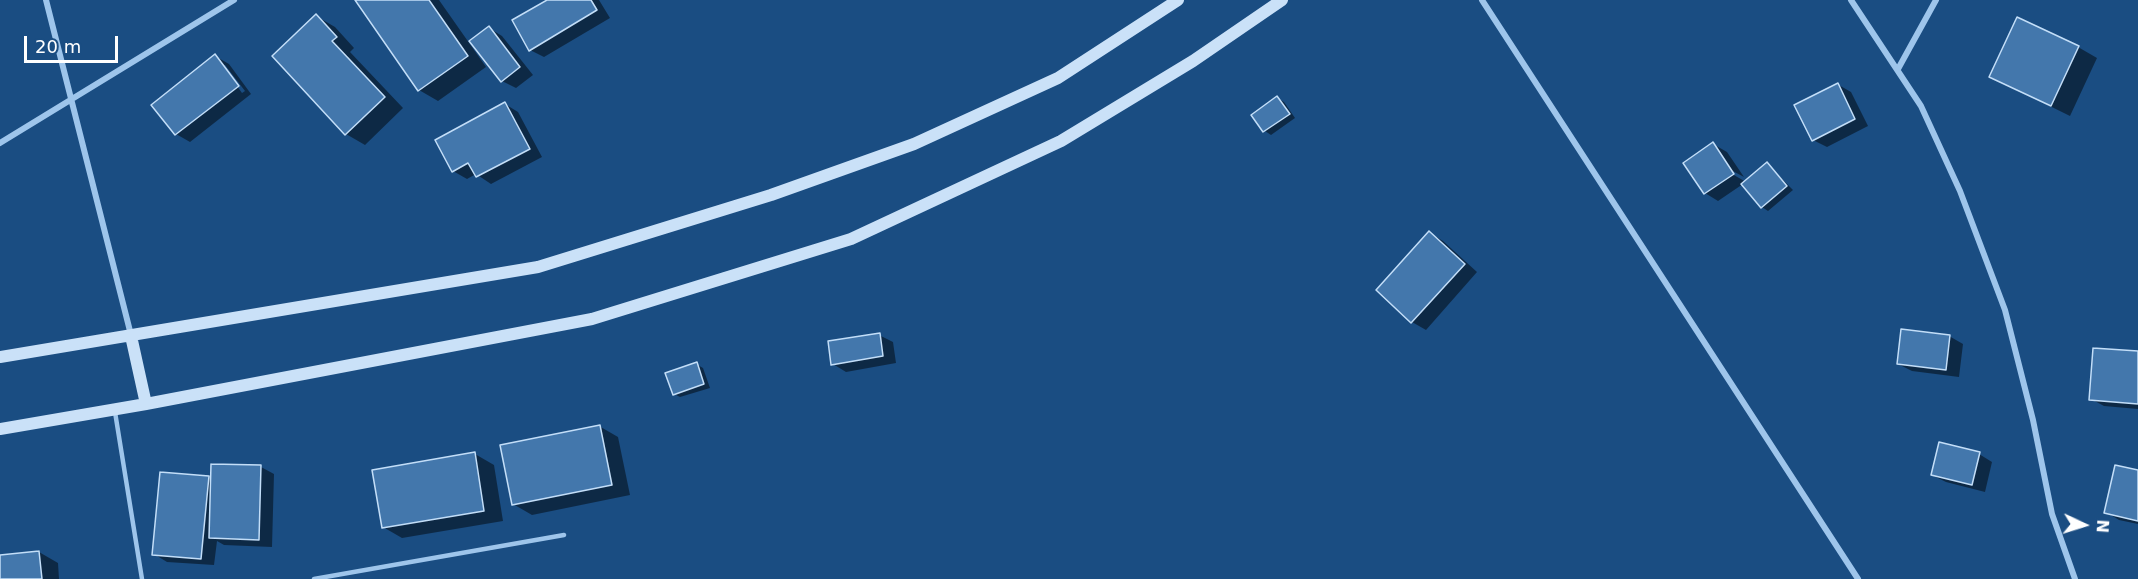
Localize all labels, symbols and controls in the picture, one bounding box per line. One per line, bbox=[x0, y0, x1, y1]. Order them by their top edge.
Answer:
scale bar bbox=[27, 24, 122, 62]
text: 20 m bbox=[35, 36, 81, 57]
north arrow bbox=[2054, 495, 2114, 555]
text: N bbox=[2093, 519, 2112, 534]

